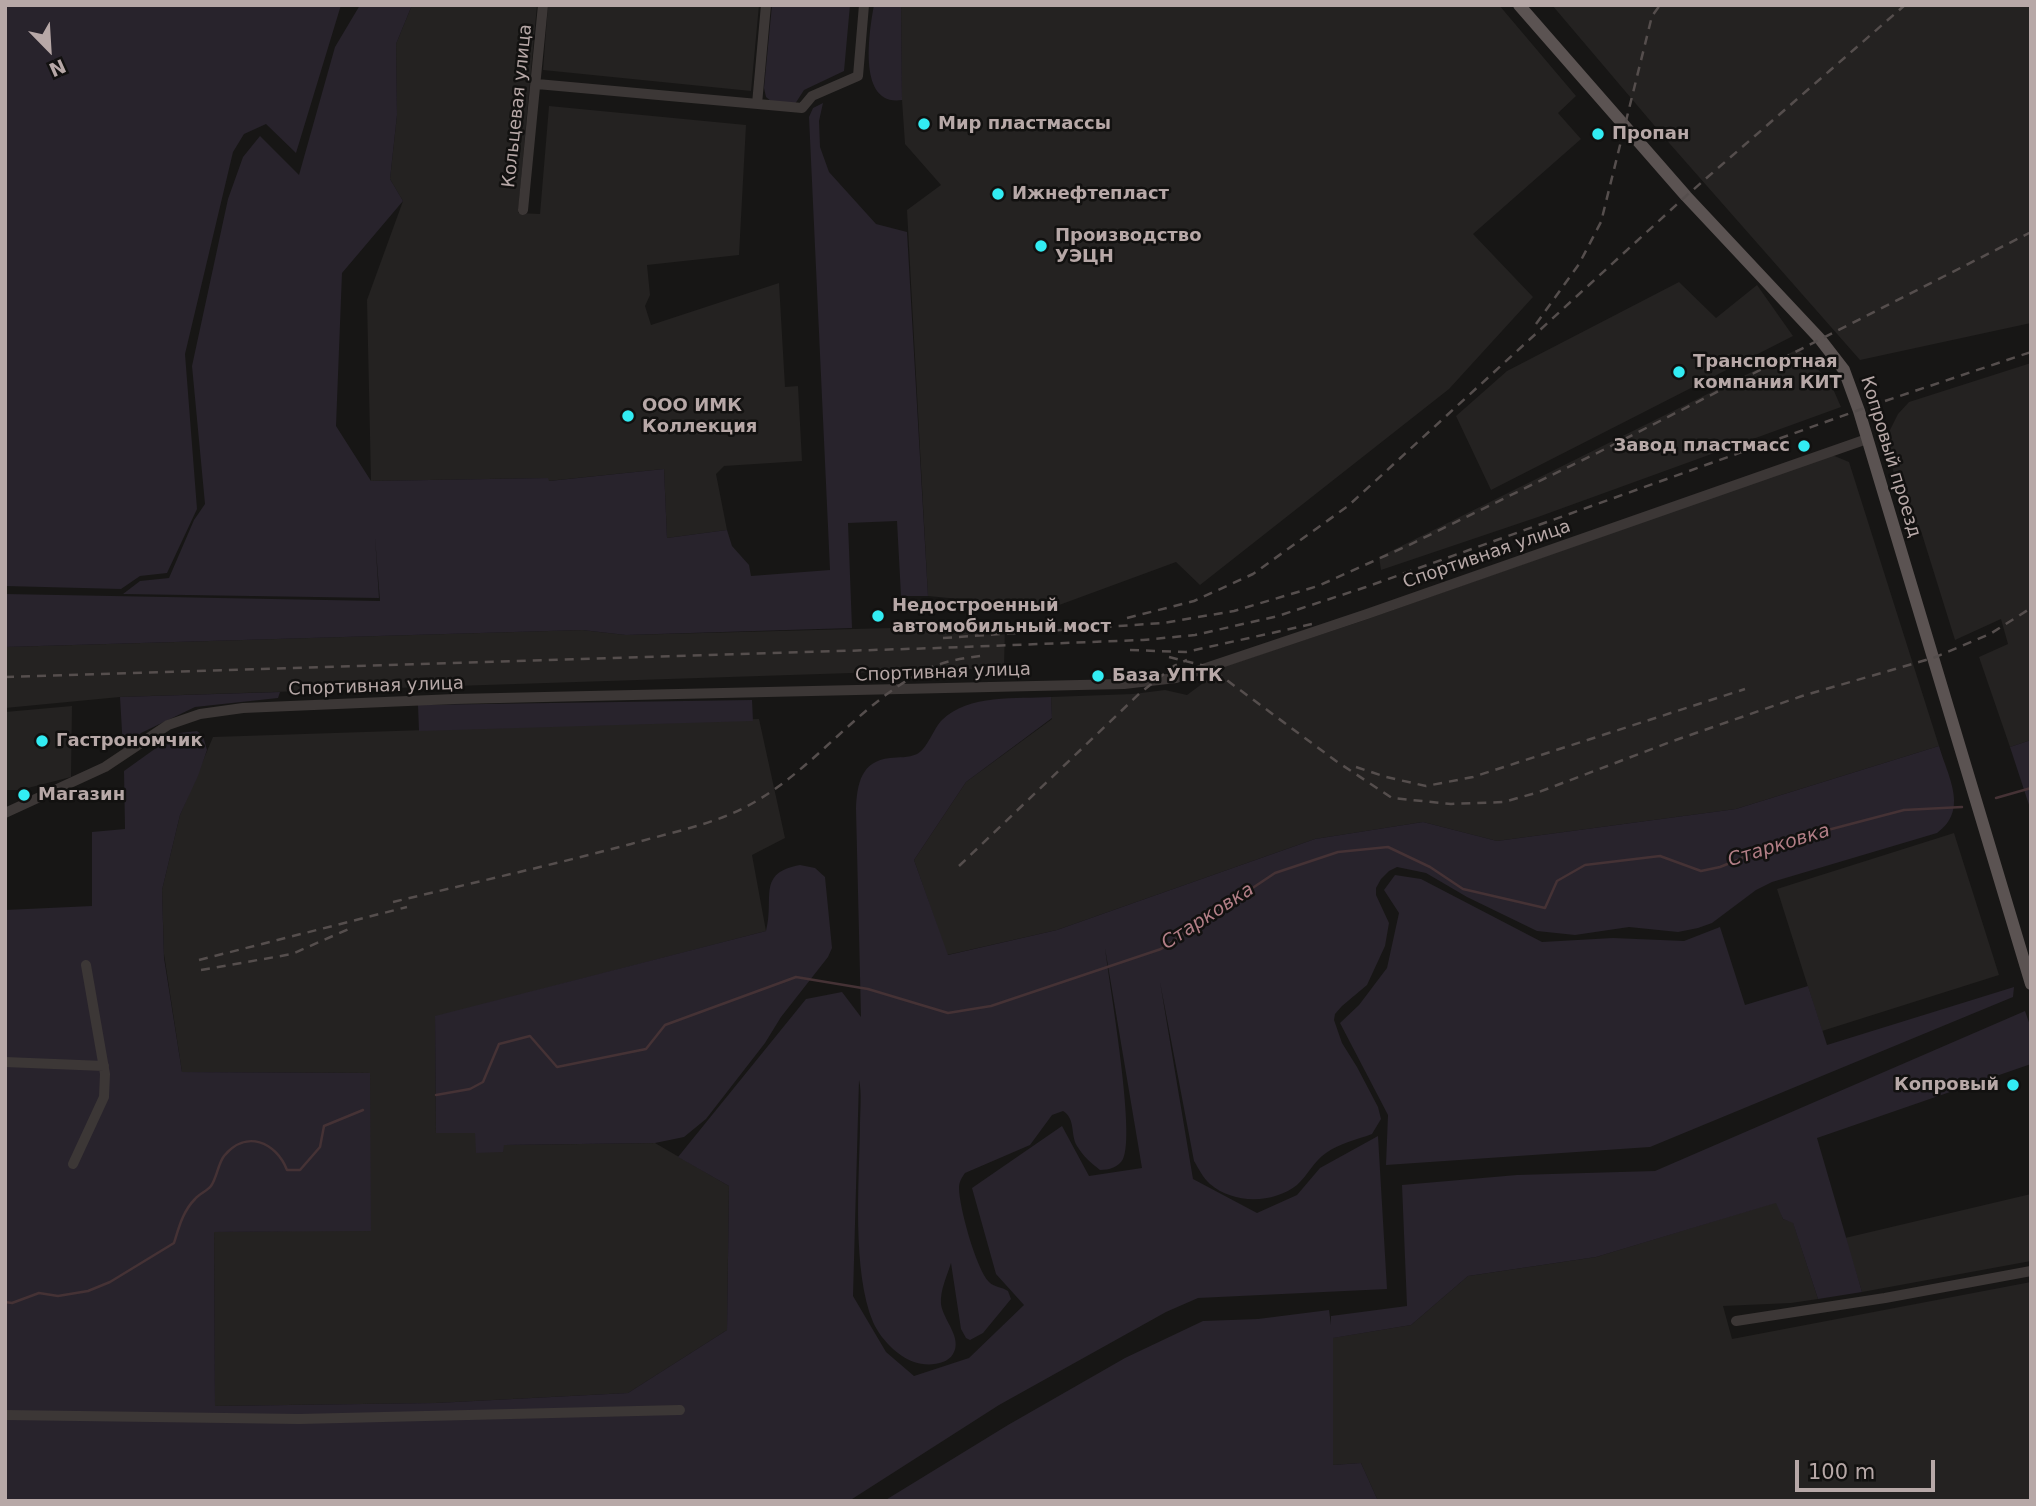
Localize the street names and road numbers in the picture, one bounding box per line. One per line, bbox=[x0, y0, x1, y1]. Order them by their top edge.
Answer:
street label: Кольцевая улица bbox=[499, 23, 537, 189]
street label: Копровый проезд bbox=[1855, 374, 1925, 540]
street label: Спортивная улица bbox=[1400, 516, 1574, 594]
street label: Спортивная улица bbox=[855, 659, 1031, 687]
street label: Спортивная улица bbox=[288, 673, 464, 701]

